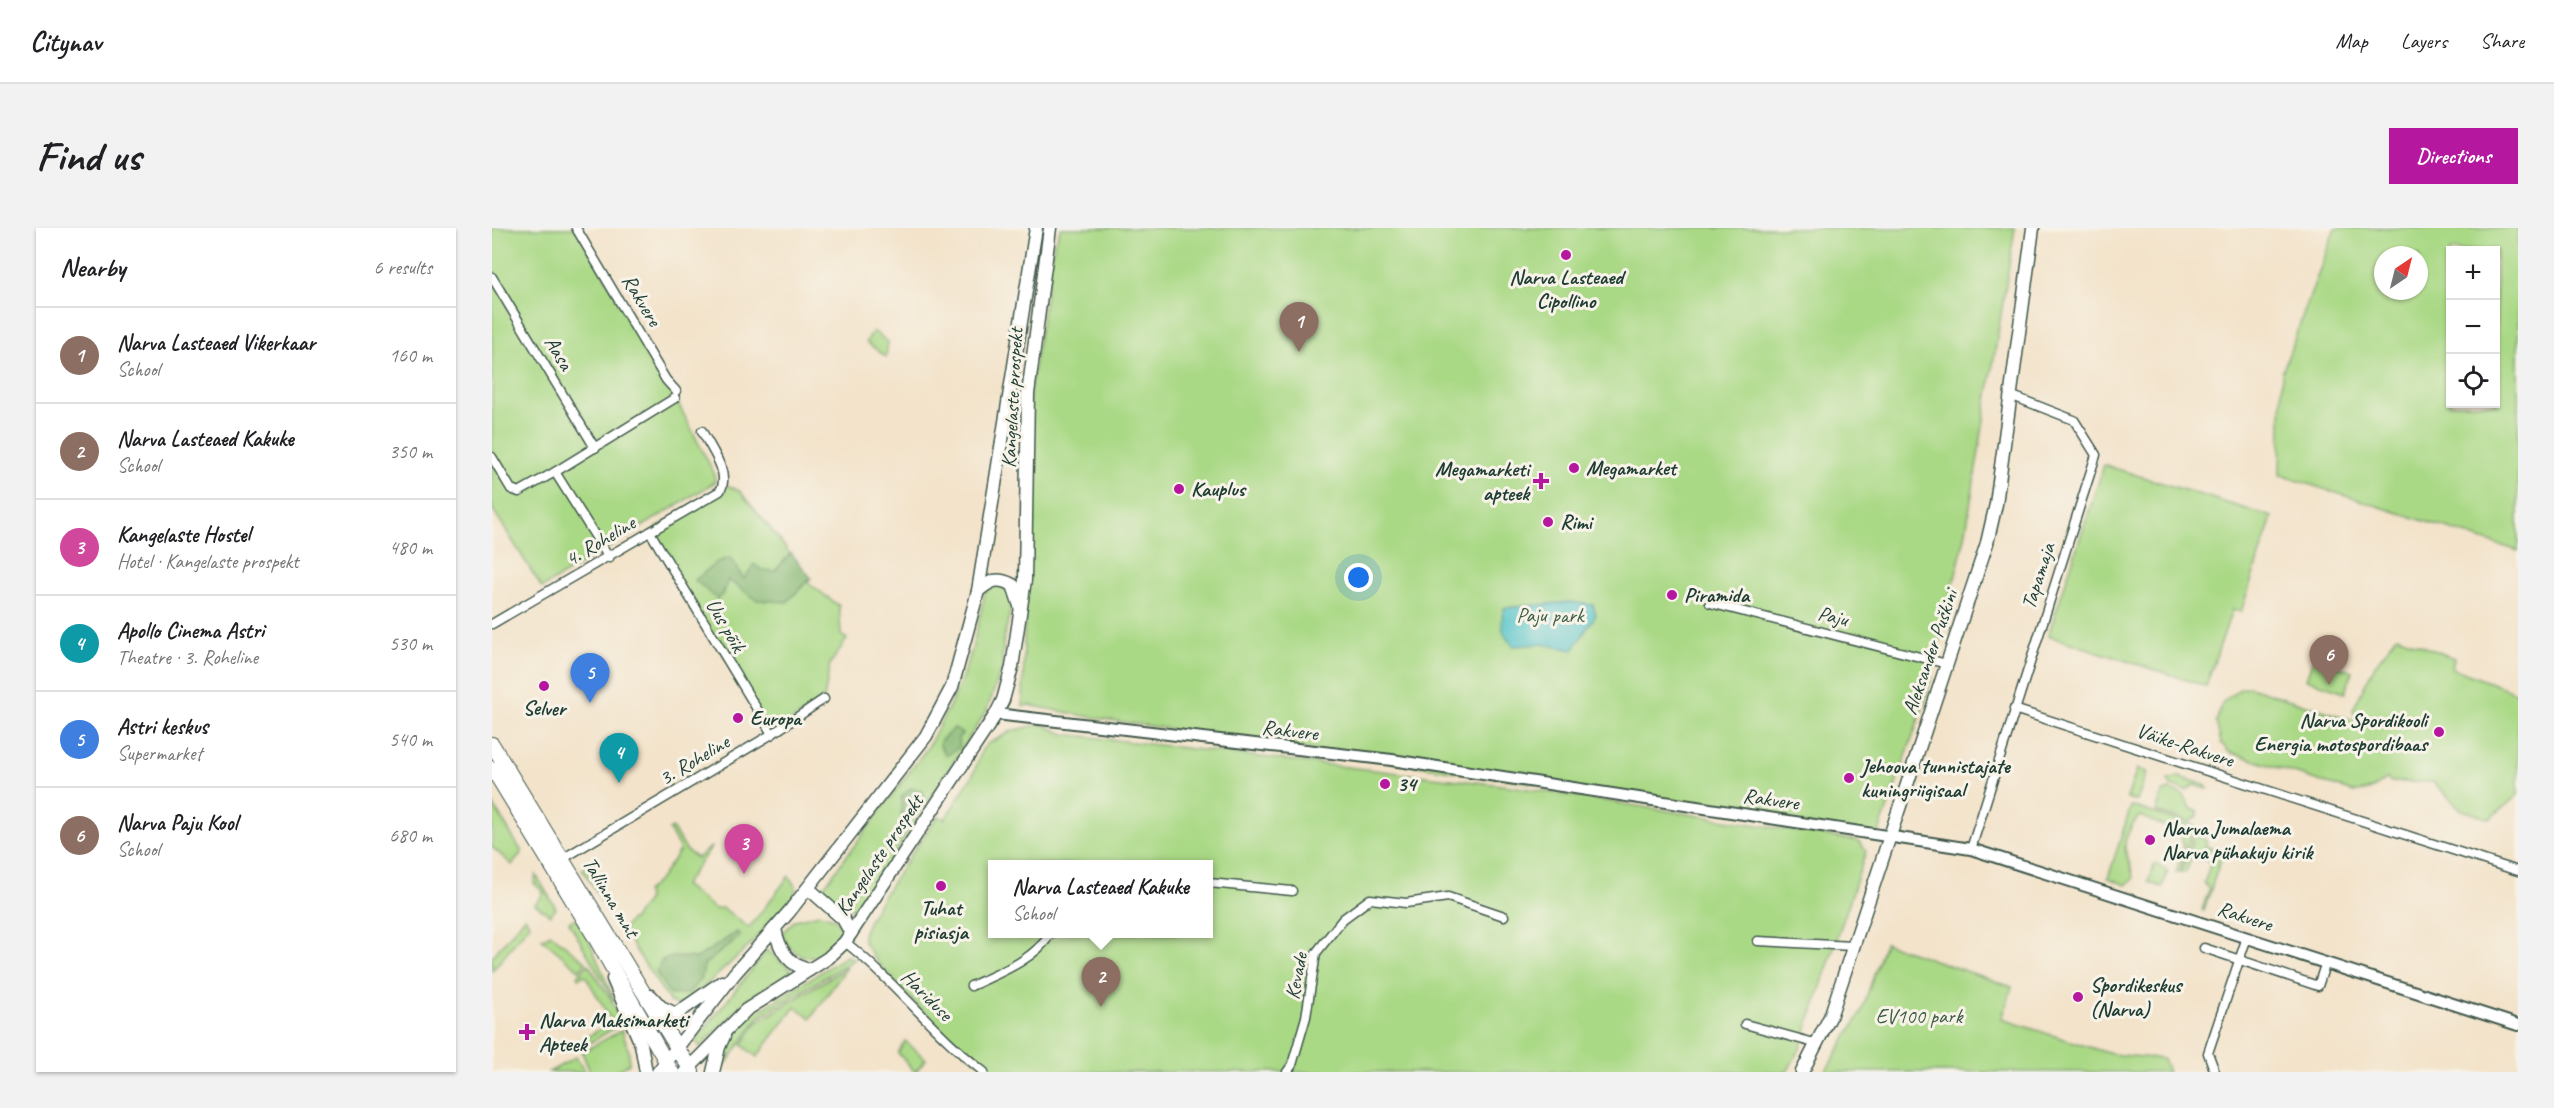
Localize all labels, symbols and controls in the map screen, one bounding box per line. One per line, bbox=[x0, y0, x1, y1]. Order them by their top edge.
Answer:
text: Citynav bbox=[30, 24, 101, 59]
text: Map bbox=[2335, 28, 2368, 54]
text: Layers bbox=[2401, 28, 2447, 54]
text: Share bbox=[2480, 28, 2524, 54]
button: Directions bbox=[2389, 128, 2518, 184]
text: Find us bbox=[36, 130, 141, 183]
north arrow bbox=[2374, 246, 2428, 300]
map controls bbox=[2446, 246, 2500, 408]
button: + bbox=[2446, 246, 2500, 300]
marker: Narva Lasteaed Cipollino bbox=[1559, 248, 1573, 262]
text: Nearby bbox=[60, 251, 125, 284]
text: 6 results bbox=[373, 255, 432, 280]
place label: Narva Lasteaed Cipollino bbox=[1509, 264, 1626, 314]
street label: Rakvere bbox=[616, 269, 668, 332]
button: − bbox=[2446, 300, 2500, 354]
pin: 1 bbox=[1280, 302, 1318, 352]
street label: Kangelaste prospekt bbox=[995, 325, 1029, 469]
text: Narva Lasteaed Vikerkaar bbox=[117, 329, 315, 357]
street label: Aasa bbox=[539, 331, 580, 376]
text: 1 bbox=[75, 343, 84, 368]
text: 160 m bbox=[389, 343, 432, 368]
button: locate bbox=[2446, 354, 2500, 408]
text: School bbox=[117, 357, 160, 382]
text: Narva Lasteaed Kakuke bbox=[117, 425, 294, 453]
text: 2 bbox=[75, 439, 84, 464]
text: 350 m bbox=[389, 439, 432, 464]
text: School bbox=[117, 453, 160, 478]
place label: Megamarket bbox=[1586, 455, 1679, 481]
place label: Megamarketi apteek bbox=[1435, 456, 1532, 506]
marker: Megamarket bbox=[1567, 461, 1581, 475]
marker: Megamarketi apteek bbox=[1534, 474, 1548, 488]
place label: Kauplus bbox=[1191, 476, 1247, 502]
marker: Kauplus bbox=[1172, 482, 1186, 496]
street label: 4. Roheline bbox=[560, 509, 642, 572]
place label: Rimi bbox=[1560, 509, 1594, 535]
marker: Rimi bbox=[1541, 515, 1555, 529]
text: Kangelaste Hostel bbox=[117, 521, 250, 549]
text: 3 bbox=[75, 535, 84, 560]
text: 480 m bbox=[389, 535, 432, 560]
street label: Tapamaja bbox=[2015, 538, 2061, 612]
text: Hotel · Kangelaste prospekt bbox=[117, 549, 299, 574]
your location bbox=[1344, 563, 1373, 592]
place label: Piramida bbox=[1684, 582, 1751, 608]
street label: Aleksander Puškini bbox=[1896, 583, 1965, 718]
marker: Piramida bbox=[1665, 588, 1679, 602]
street label: Uus põik bbox=[700, 594, 753, 658]
street label: Paju bbox=[1815, 600, 1852, 633]
park label: Paju park bbox=[1517, 602, 1586, 628]
text: Apollo Cinema Astri bbox=[117, 617, 264, 645]
text: 4 bbox=[75, 631, 84, 656]
text: 530 m bbox=[389, 631, 432, 656]
pin: 6 bbox=[2310, 636, 2348, 685]
text: Theatre · 3. Roheline bbox=[117, 645, 258, 670]
pin: 5 bbox=[570, 654, 610, 703]
marker: Selver bbox=[537, 679, 551, 693]
place label: Selver bbox=[523, 695, 568, 721]
place label: Europa bbox=[750, 705, 803, 731]
place label: Narva Spordikooli Energia motospordibaas bbox=[2254, 707, 2430, 757]
marker: Europa bbox=[731, 711, 745, 725]
text: Astri keskus bbox=[117, 713, 208, 741]
street label: Rakvere bbox=[1261, 714, 1321, 746]
street label: Väike-Rakvere bbox=[2133, 717, 2238, 773]
marker: Narva Spordikooli Energia motospordibaas bbox=[2432, 725, 2446, 739]
text: 5 bbox=[75, 727, 84, 752]
text: 540 m bbox=[389, 727, 432, 752]
street label: 3. Roheline bbox=[654, 728, 736, 791]
pin: 4 bbox=[600, 734, 638, 783]
text: Supermarket bbox=[117, 741, 202, 766]
place label: Jehoova tunnistajate kuningriigisaal bbox=[1859, 753, 2012, 803]
place label: 34 bbox=[1397, 771, 1418, 797]
marker: Jehoova tunnistajate kuningriigisaal bbox=[1842, 771, 1856, 785]
marker: 34 bbox=[1378, 777, 1392, 791]
street label: Rakvere bbox=[1741, 782, 1802, 816]
street label: Kangelaste prospekt bbox=[829, 788, 930, 920]
text: Narva Paju Kool bbox=[117, 809, 237, 837]
place label: Narva Jumalaema Narva pühakuju kirik bbox=[2162, 815, 2314, 865]
text: 6 bbox=[75, 823, 84, 848]
text: 680 m bbox=[389, 823, 432, 848]
pin: 3 bbox=[724, 824, 764, 874]
marker: Narva Jumalaema Narva pühakuju kirik bbox=[2143, 833, 2157, 847]
text: School bbox=[117, 837, 160, 862]
street label: Tallinna mnt bbox=[577, 852, 646, 944]
popup bbox=[988, 860, 1213, 938]
text: Narva Lasteaed Kakuke bbox=[1012, 873, 1189, 901]
marker: Tuhat pisiasja bbox=[934, 879, 948, 893]
place label: Tuhat pisiasja bbox=[914, 895, 969, 945]
street label: Rakvere bbox=[2214, 895, 2277, 937]
text: School bbox=[1012, 901, 1055, 926]
street label: Kevade bbox=[1279, 949, 1313, 1002]
pin: 2 bbox=[1082, 958, 1120, 1007]
street label: Hariduse bbox=[896, 964, 960, 1028]
place label: Spordikeskus (Narva) bbox=[2090, 972, 2184, 1022]
marker: Spordikeskus (Narva) bbox=[2071, 990, 2085, 1004]
park label: EV100 park bbox=[1876, 1003, 1964, 1029]
place label: Narva Maksimarketi Apteek bbox=[539, 1007, 691, 1057]
marker: Narva Maksimarketi Apteek bbox=[520, 1025, 534, 1039]

